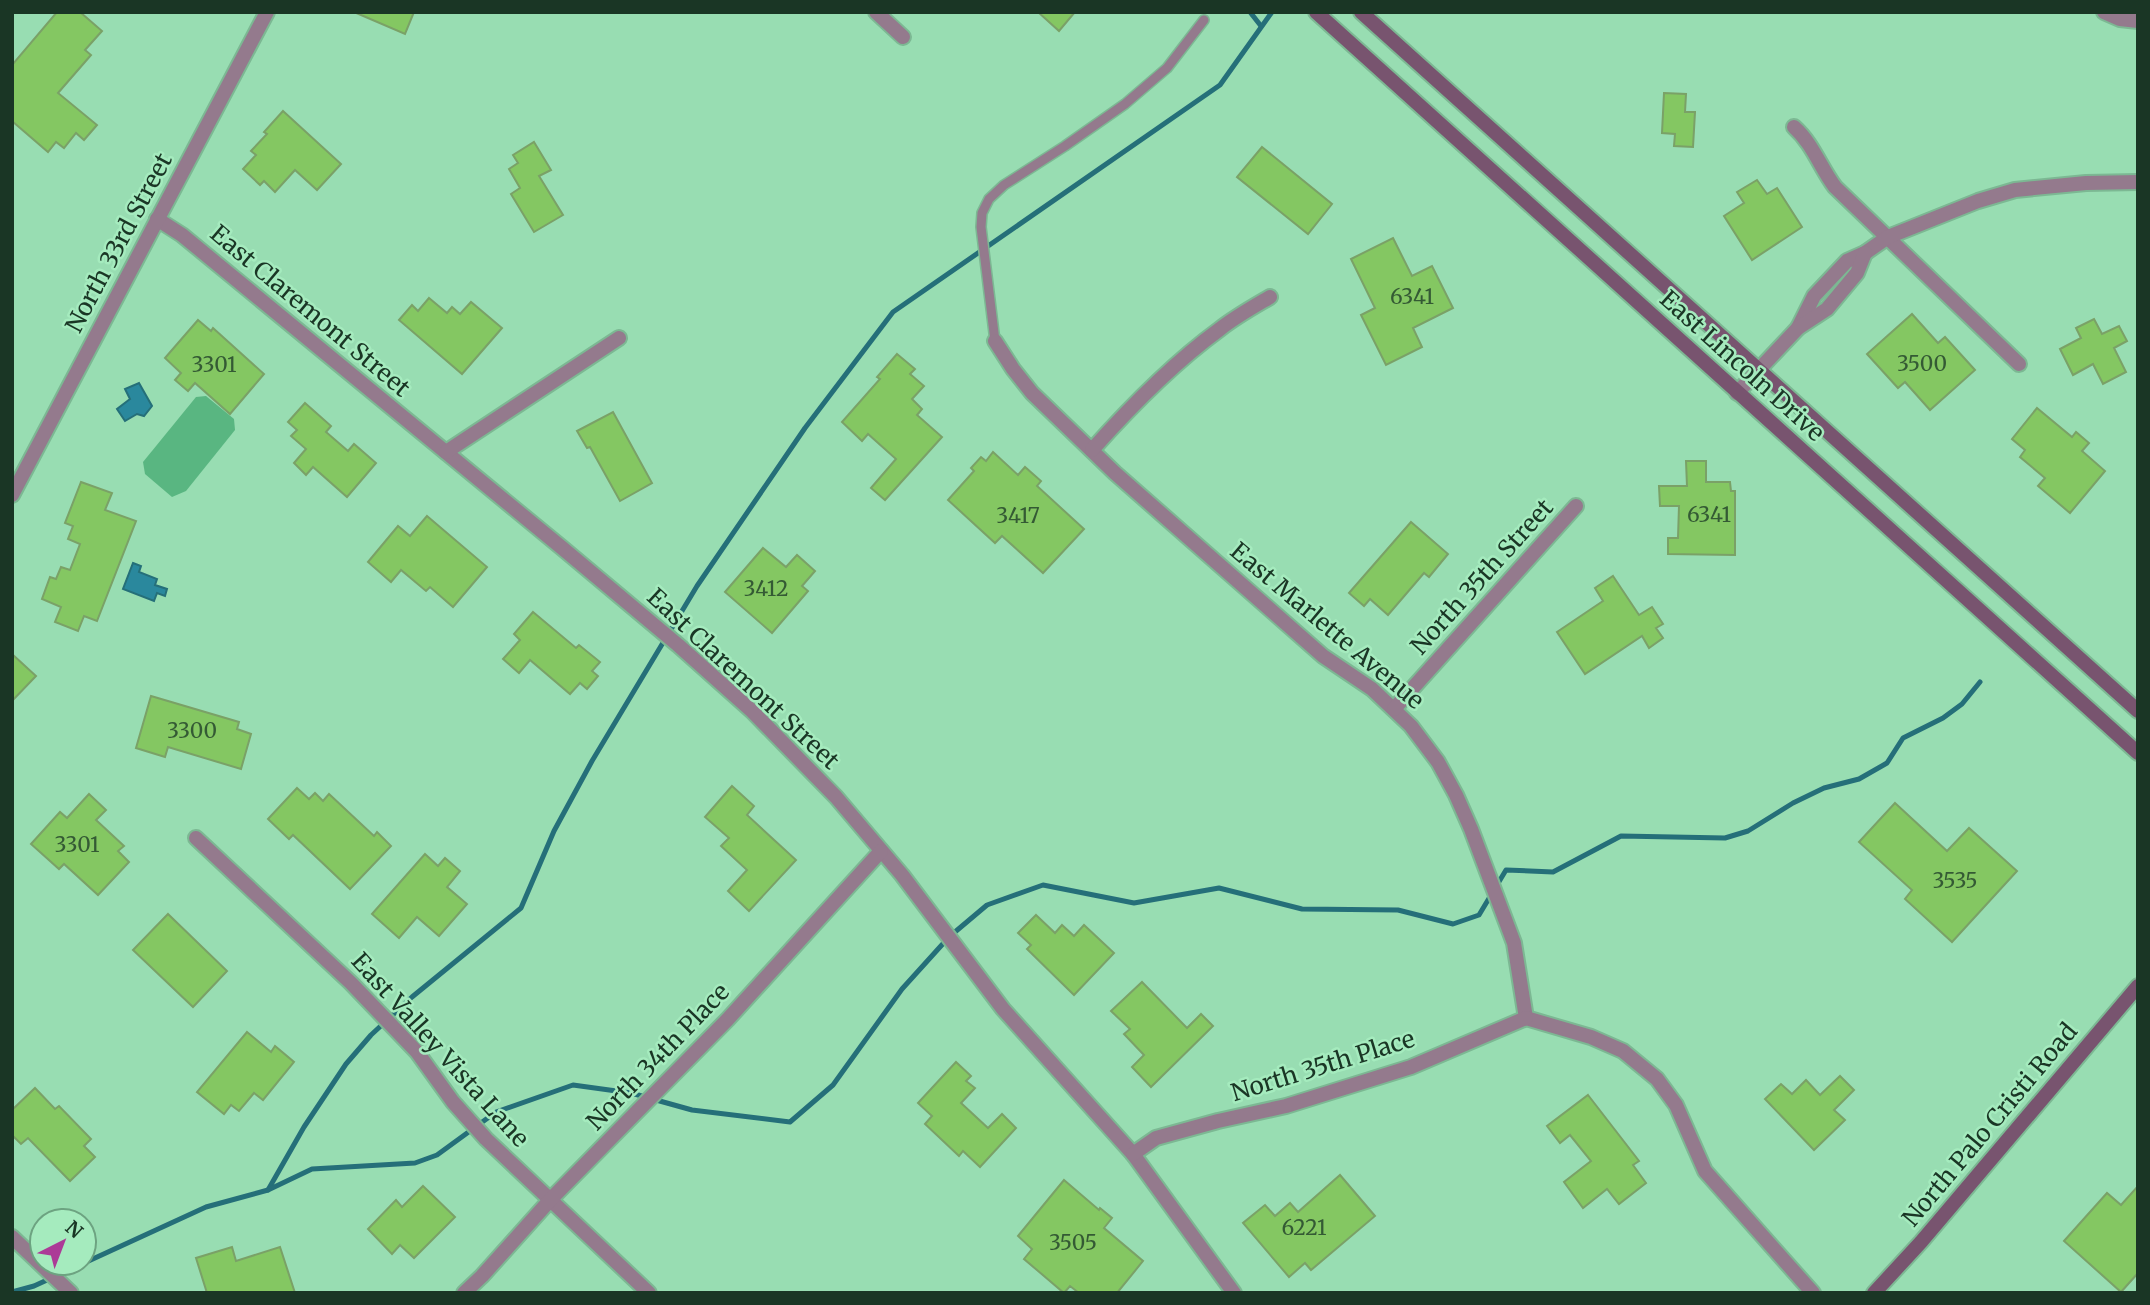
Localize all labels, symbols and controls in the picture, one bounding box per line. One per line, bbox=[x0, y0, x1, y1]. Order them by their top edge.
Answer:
street label: North 33rd Street bbox=[58, 147, 179, 338]
street label: East Claremont Street bbox=[204, 218, 417, 404]
house number: 6341 bbox=[1390, 283, 1434, 310]
street label: East Lincoln Drive bbox=[1653, 283, 1831, 448]
house number: 3500 bbox=[1897, 350, 1947, 377]
house number: 3301 bbox=[191, 351, 237, 378]
street label: North 35th Street bbox=[1404, 492, 1560, 661]
house number: 6341 bbox=[1687, 501, 1731, 528]
house number: 3417 bbox=[996, 502, 1040, 529]
street label: East Marlette Avenue bbox=[1224, 535, 1431, 716]
house number: 3412 bbox=[744, 575, 788, 602]
street label: East Claremont Street bbox=[641, 582, 846, 776]
house number: 3300 bbox=[167, 717, 217, 744]
house number: 3301 bbox=[54, 831, 100, 858]
house number: 3535 bbox=[1932, 867, 1978, 894]
street label: East Valley Vista Lane bbox=[345, 946, 536, 1153]
street label: North 34th Place bbox=[580, 977, 736, 1137]
street label: North Palo Cristi Road bbox=[1895, 1017, 2084, 1233]
street label: North 35th Place bbox=[1227, 1023, 1418, 1108]
north arrow bbox=[28, 1207, 98, 1277]
house number: 6221 bbox=[1281, 1214, 1327, 1241]
text: N bbox=[61, 1215, 88, 1243]
house number: 3505 bbox=[1049, 1229, 1097, 1256]

